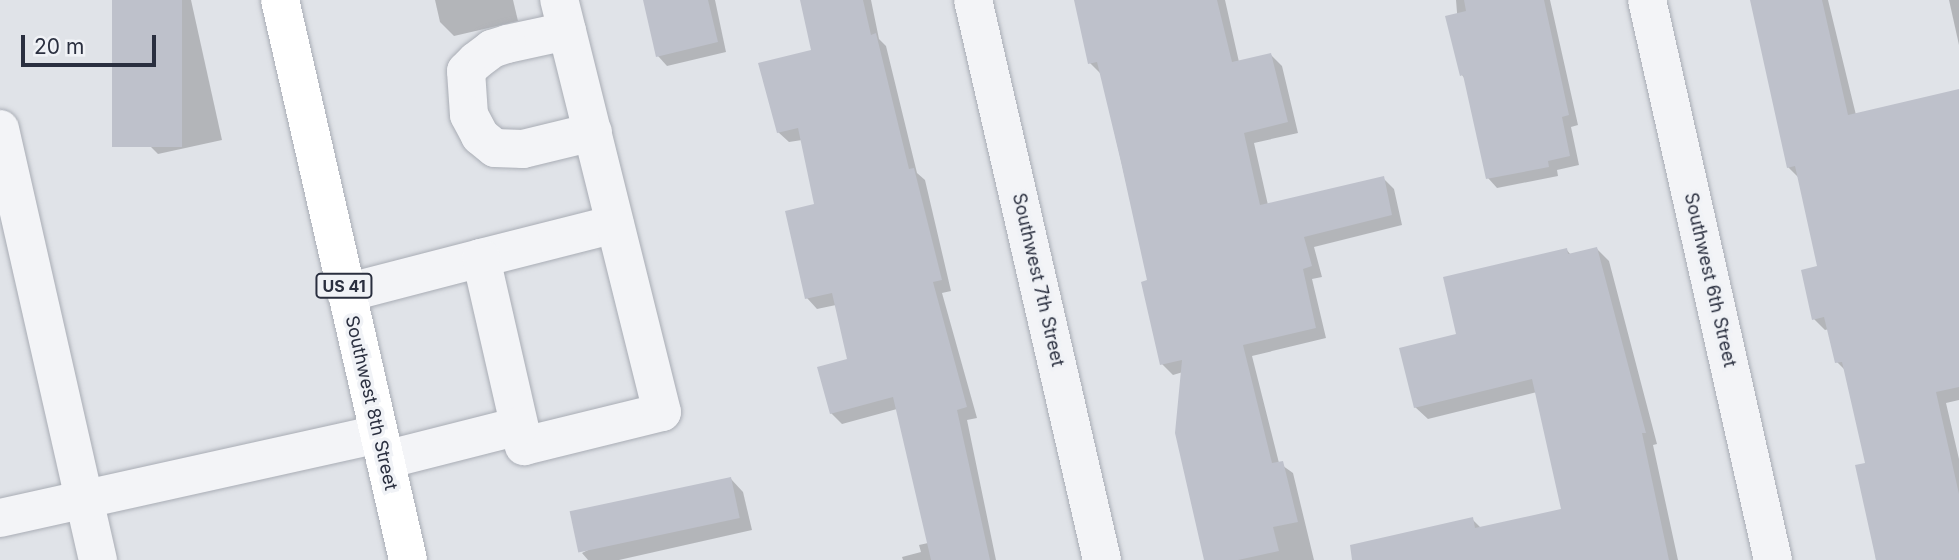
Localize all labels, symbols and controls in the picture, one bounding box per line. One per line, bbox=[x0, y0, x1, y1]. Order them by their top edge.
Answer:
scale bar bbox=[24, 21, 159, 65]
text: 20 m bbox=[34, 34, 84, 59]
street label: Southwest 7th Street bbox=[1008, 191, 1068, 369]
street label: Southwest 6th Street bbox=[1679, 191, 1741, 369]
road number: US 41 bbox=[314, 274, 374, 298]
street label: Southwest 8th Street bbox=[340, 314, 402, 492]

